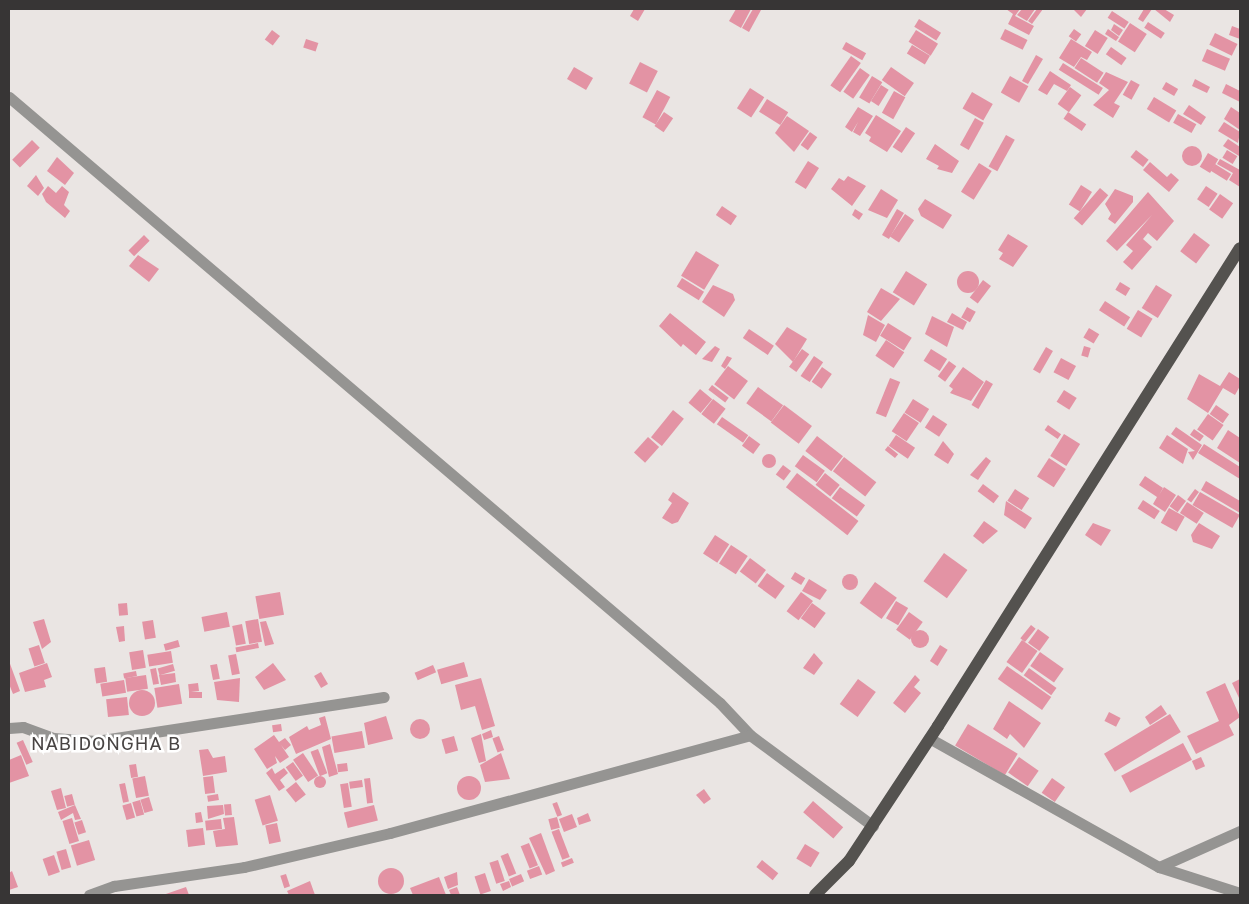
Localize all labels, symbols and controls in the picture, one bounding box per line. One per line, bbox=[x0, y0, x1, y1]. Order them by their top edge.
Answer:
district label: NABIDONGHA B bbox=[29, 732, 183, 754]

